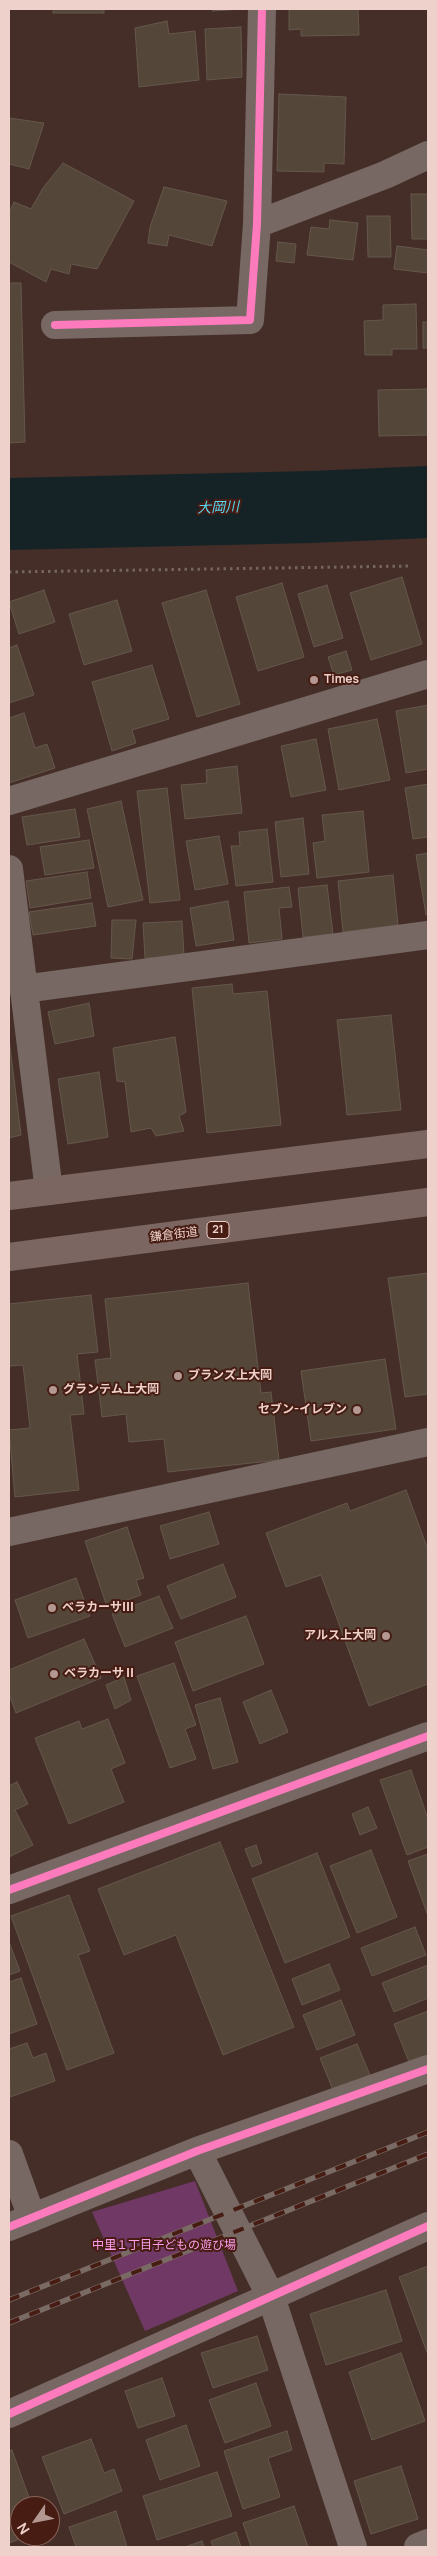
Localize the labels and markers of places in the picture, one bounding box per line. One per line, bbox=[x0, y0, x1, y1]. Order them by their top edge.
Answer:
place label: Times bbox=[324, 673, 359, 687]
marker: Times bbox=[308, 674, 320, 686]
place label: ブランズ上大岡 bbox=[188, 1369, 272, 1383]
marker: ブランズ上大岡 bbox=[172, 1370, 184, 1382]
place label: グランテム上大岡 bbox=[63, 1383, 159, 1397]
marker: グランテム上大岡 bbox=[47, 1384, 59, 1396]
place label: セブン-イレブン bbox=[258, 1403, 347, 1417]
marker: セブン-イレブン bbox=[351, 1404, 363, 1416]
place label: ベラカーサⅢ bbox=[62, 1601, 134, 1615]
marker: ベラカーサⅢ bbox=[46, 1602, 58, 1614]
place label: アルス上大岡 bbox=[304, 1629, 376, 1643]
marker: アルス上大岡 bbox=[380, 1630, 392, 1642]
place label: ベラカーサⅡ bbox=[64, 1667, 136, 1681]
marker: ベラカーサⅡ bbox=[48, 1668, 60, 1680]

